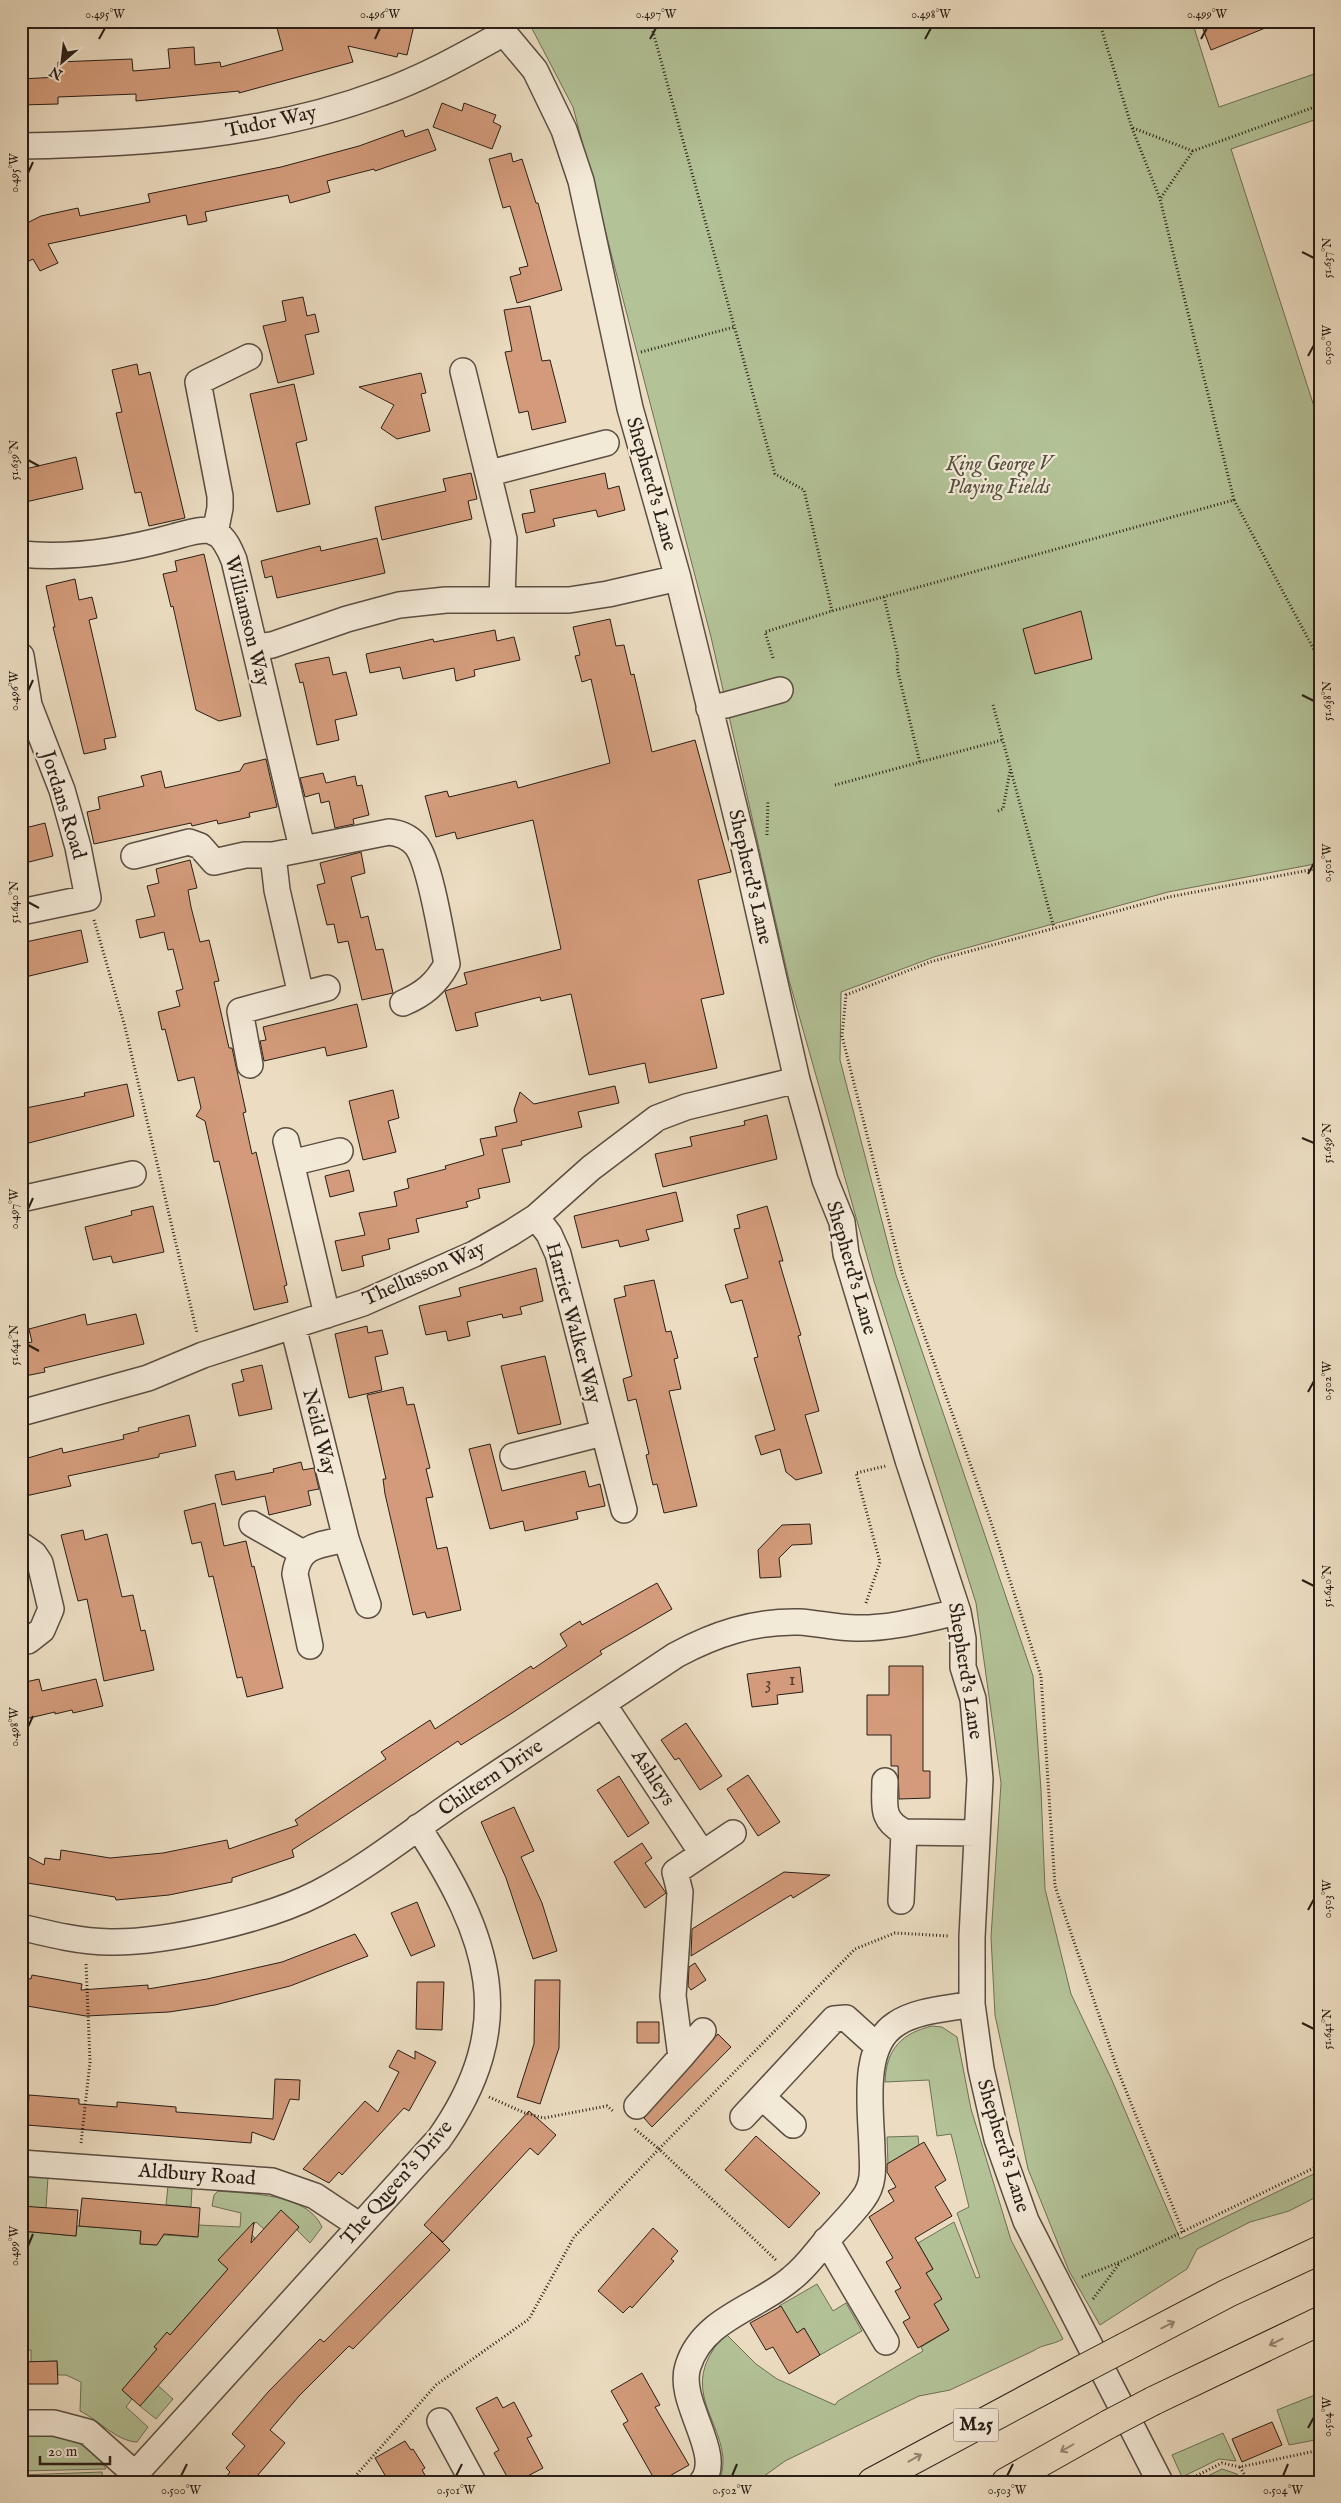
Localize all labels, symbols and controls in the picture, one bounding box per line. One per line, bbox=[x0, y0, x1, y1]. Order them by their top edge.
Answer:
text: 0.495°W bbox=[85, 7, 125, 22]
text: 0.496°W bbox=[360, 7, 401, 22]
text: 0.497°W bbox=[636, 7, 677, 22]
text: 0.498°W bbox=[911, 7, 951, 22]
text: 0.499°W bbox=[1187, 7, 1228, 22]
north arrow bbox=[38, 38, 88, 88]
text: N bbox=[47, 62, 67, 84]
street label: Tudor Way bbox=[223, 100, 319, 144]
text: 0.495°W bbox=[7, 153, 22, 193]
text: 51.637°N bbox=[1320, 237, 1335, 278]
text: 0.500°W bbox=[1320, 325, 1335, 365]
street label: Shepherd's Lane bbox=[620, 414, 682, 554]
text: 51.639°N bbox=[7, 439, 22, 480]
park label: King George V Playing Fields bbox=[945, 452, 1056, 501]
street label: Williamson Way bbox=[219, 553, 275, 689]
text: 0.496°W bbox=[7, 670, 22, 711]
text: 51.638°N bbox=[1320, 680, 1335, 721]
street label: Jordans Road bbox=[34, 746, 91, 863]
street label: Shepherd's Lane bbox=[722, 807, 778, 947]
text: 0.501°W bbox=[1320, 843, 1335, 882]
text: 51.640°N bbox=[7, 880, 22, 923]
text: 51.639°N bbox=[1320, 1122, 1335, 1163]
text: 0.497°W bbox=[7, 1188, 22, 1229]
street label: Shepherd's Lane bbox=[820, 1198, 882, 1338]
street label: Thellusson Way bbox=[359, 1236, 489, 1312]
street label: Harriet Walker Way bbox=[539, 1240, 607, 1406]
text: 51.641°N bbox=[7, 1324, 22, 1366]
text: 0.502°W bbox=[1320, 1361, 1335, 1401]
street label: Neild Way bbox=[296, 1386, 342, 1478]
text: 51.640°N bbox=[1320, 1564, 1335, 1607]
street label: Shepherd's Lane bbox=[942, 1601, 988, 1741]
house number: 1 bbox=[789, 1669, 795, 1692]
house number: 3 bbox=[765, 1673, 771, 1696]
text: 0.498°W bbox=[7, 1707, 22, 1747]
street label: Chiltern Drive bbox=[434, 1734, 548, 1822]
street label: Ashleys bbox=[625, 1744, 681, 1811]
text: 0.503°W bbox=[1320, 1879, 1335, 1918]
text: 51.641°N bbox=[1320, 2008, 1335, 2050]
street label: Shepherd's Lane bbox=[971, 2076, 1035, 2216]
street label: The Queen's Drive bbox=[336, 2115, 458, 2251]
street label: Aldbury Road bbox=[137, 2158, 257, 2192]
text: 0.499°W bbox=[7, 2225, 22, 2266]
one-way arrow bbox=[1160, 2320, 1175, 2329]
one-way arrow bbox=[1269, 2338, 1284, 2347]
text: 0.504°W bbox=[1320, 2397, 1335, 2437]
road number: M25 bbox=[954, 2408, 998, 2442]
scale bar bbox=[40, 2433, 110, 2465]
text: 20 m bbox=[48, 2442, 78, 2461]
one-way arrow bbox=[1060, 2444, 1074, 2454]
one-way arrow bbox=[907, 2453, 922, 2463]
text: 0.500°W bbox=[161, 2483, 201, 2498]
text: 0.501°W bbox=[437, 2483, 476, 2498]
text: 0.502°W bbox=[712, 2483, 752, 2498]
text: 0.503°W bbox=[988, 2483, 1027, 2498]
text: 0.504°W bbox=[1263, 2483, 1303, 2498]

